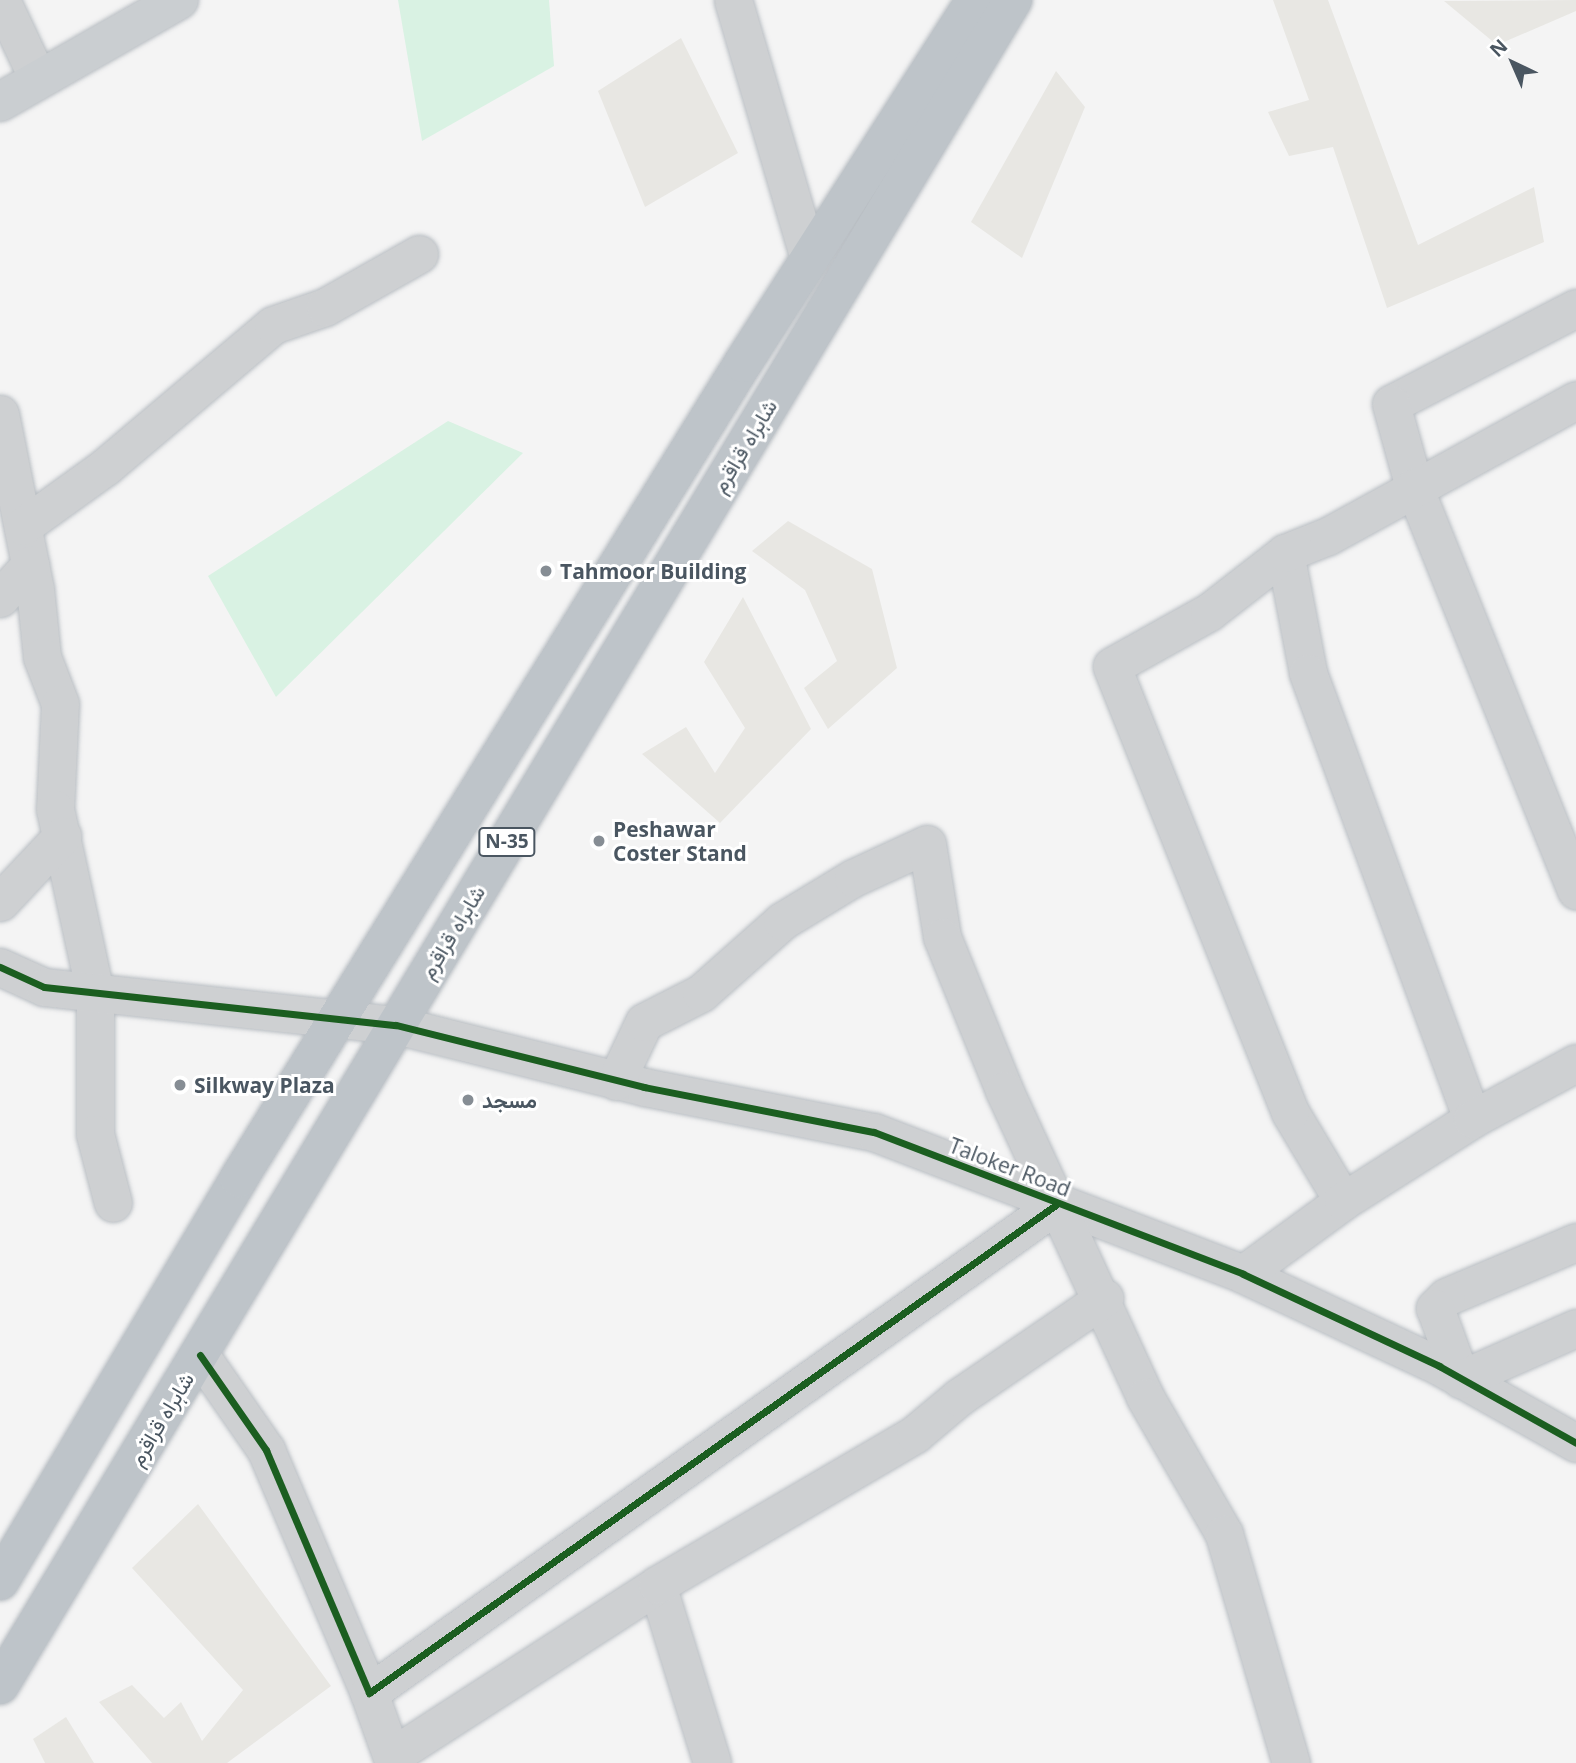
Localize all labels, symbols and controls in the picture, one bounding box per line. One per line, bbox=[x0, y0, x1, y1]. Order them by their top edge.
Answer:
north arrow bbox=[1478, 28, 1548, 98]
text: N bbox=[1484, 33, 1513, 63]
street label: شاہراہ قراقرم bbox=[706, 395, 782, 497]
place label: Tahmoor Building bbox=[560, 558, 746, 584]
marker: Tahmoor Building bbox=[538, 563, 554, 579]
place label: Peshawar Coster Stand bbox=[613, 816, 747, 866]
road number: N-35 bbox=[477, 827, 537, 858]
marker: Peshawar Coster Stand bbox=[591, 833, 607, 849]
street label: شاہراہ قراقرم bbox=[414, 881, 490, 983]
place label: Silkway Plaza bbox=[194, 1072, 335, 1098]
marker: Silkway Plaza bbox=[172, 1077, 188, 1093]
place label: مسجد bbox=[482, 1087, 537, 1113]
marker: مسجد bbox=[460, 1092, 476, 1108]
street label: Taloker Road bbox=[946, 1132, 1074, 1202]
street label: شاہراہ قراقرم bbox=[123, 1368, 199, 1470]

